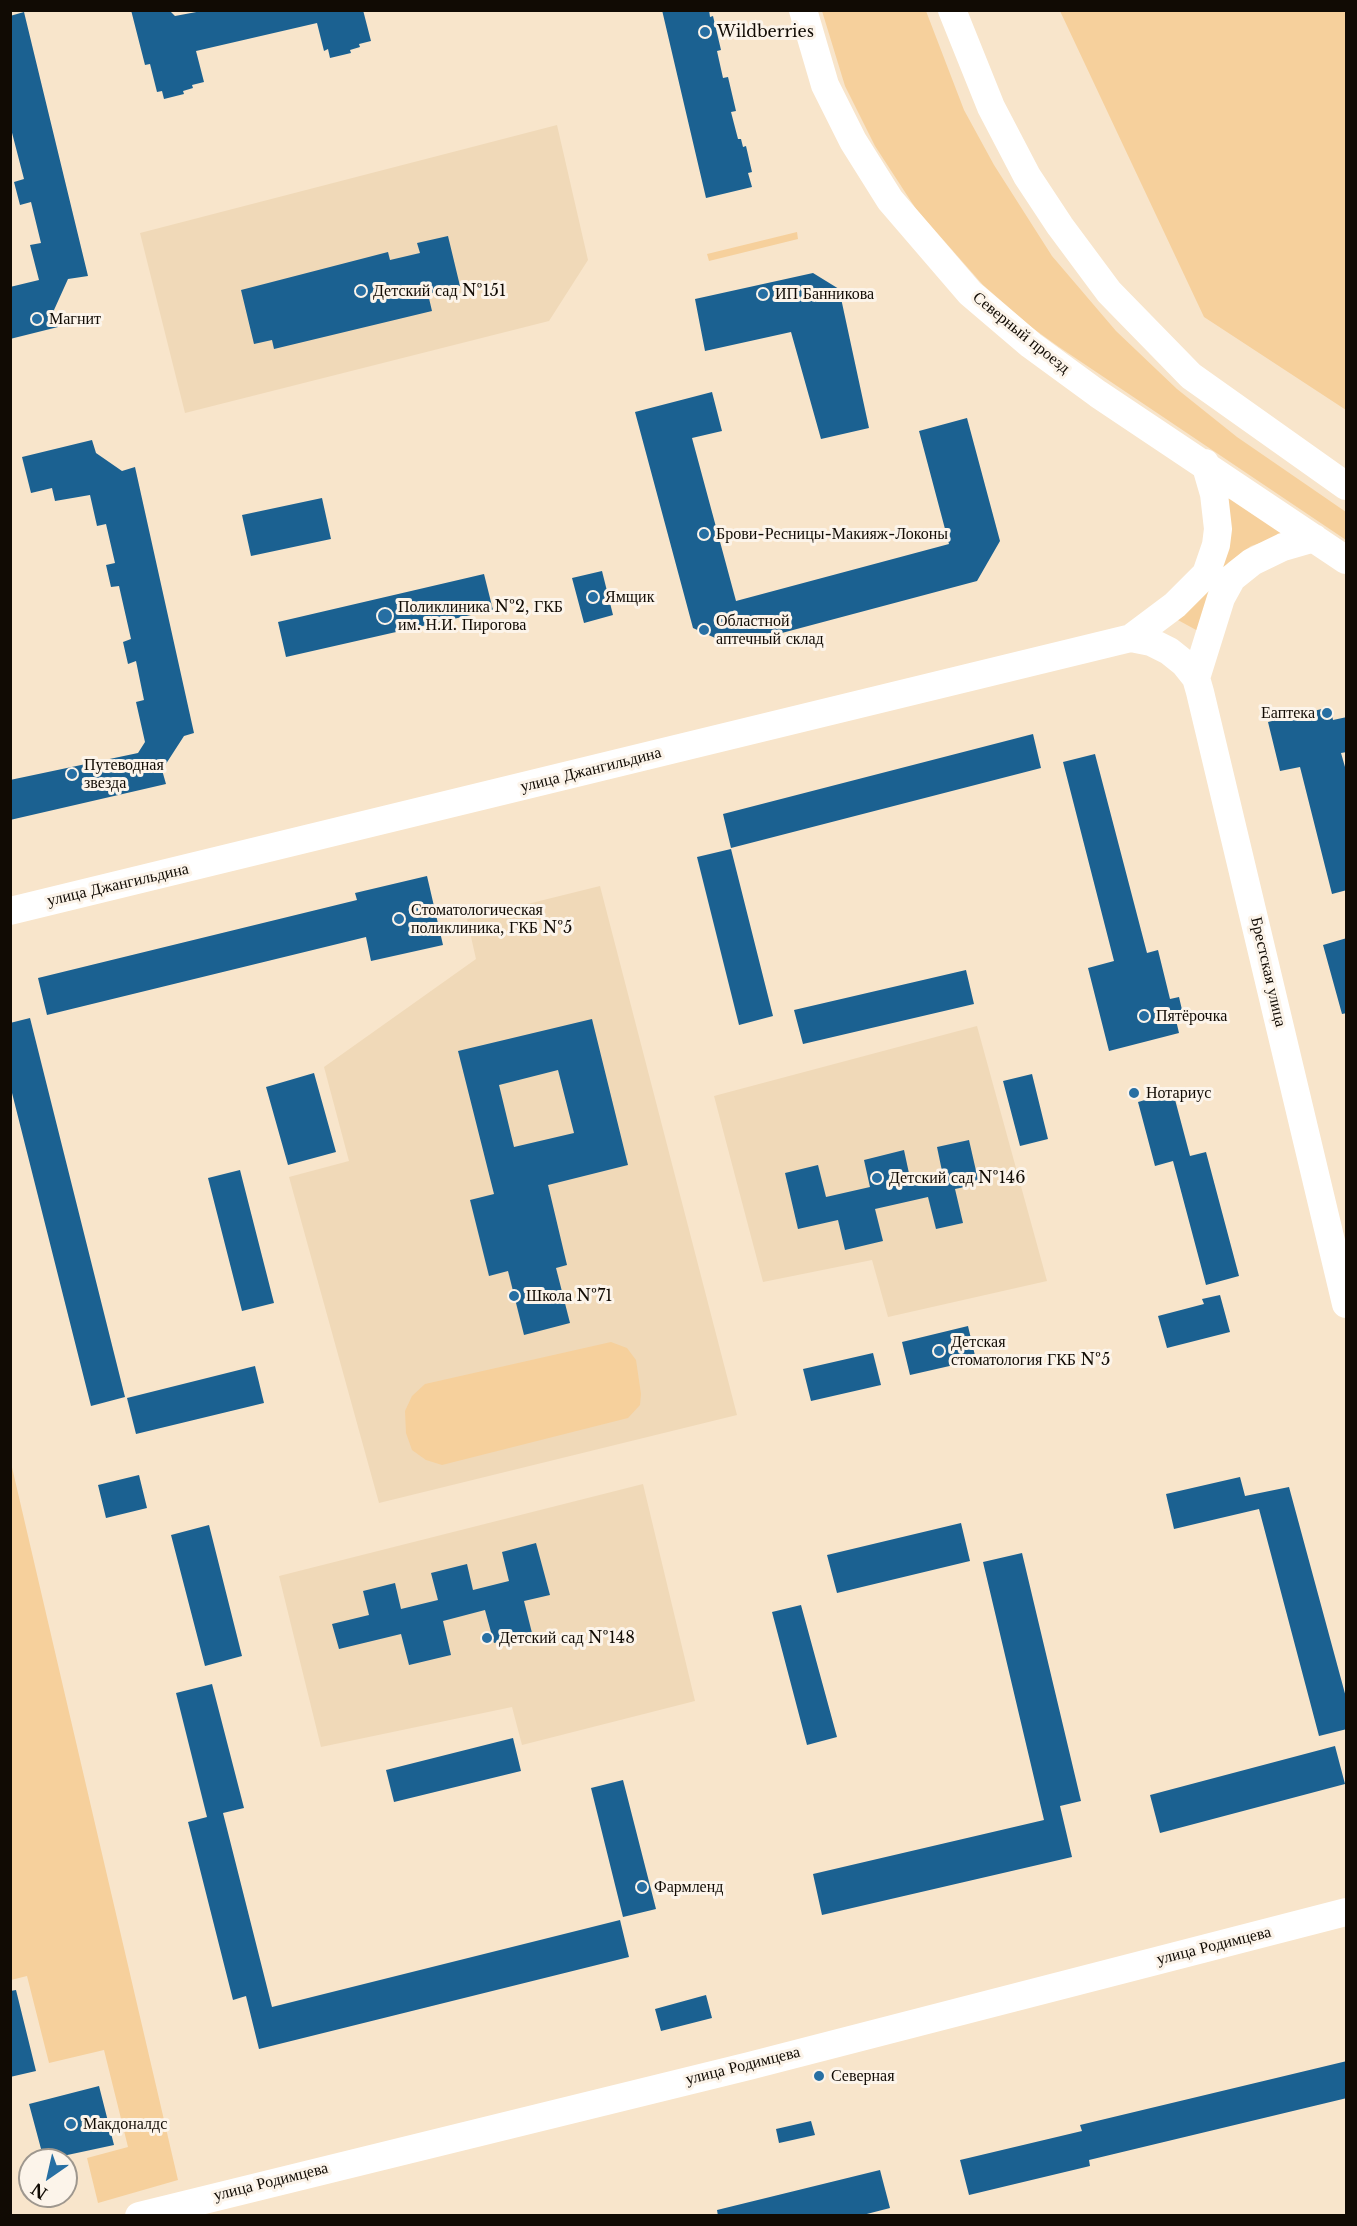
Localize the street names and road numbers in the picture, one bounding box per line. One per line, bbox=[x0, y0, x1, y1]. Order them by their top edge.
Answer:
street label: Северный проезд bbox=[969, 288, 1073, 378]
street label: улица Джангильдина bbox=[519, 743, 663, 797]
street label: улица Джангильдина bbox=[45, 859, 191, 911]
street label: Брестская улица bbox=[1246, 915, 1290, 1029]
street label: улица Родимцева bbox=[1155, 1923, 1273, 1969]
street label: улица Родимцева bbox=[684, 2043, 802, 2089]
street label: улица Родимцева bbox=[212, 2159, 330, 2205]

